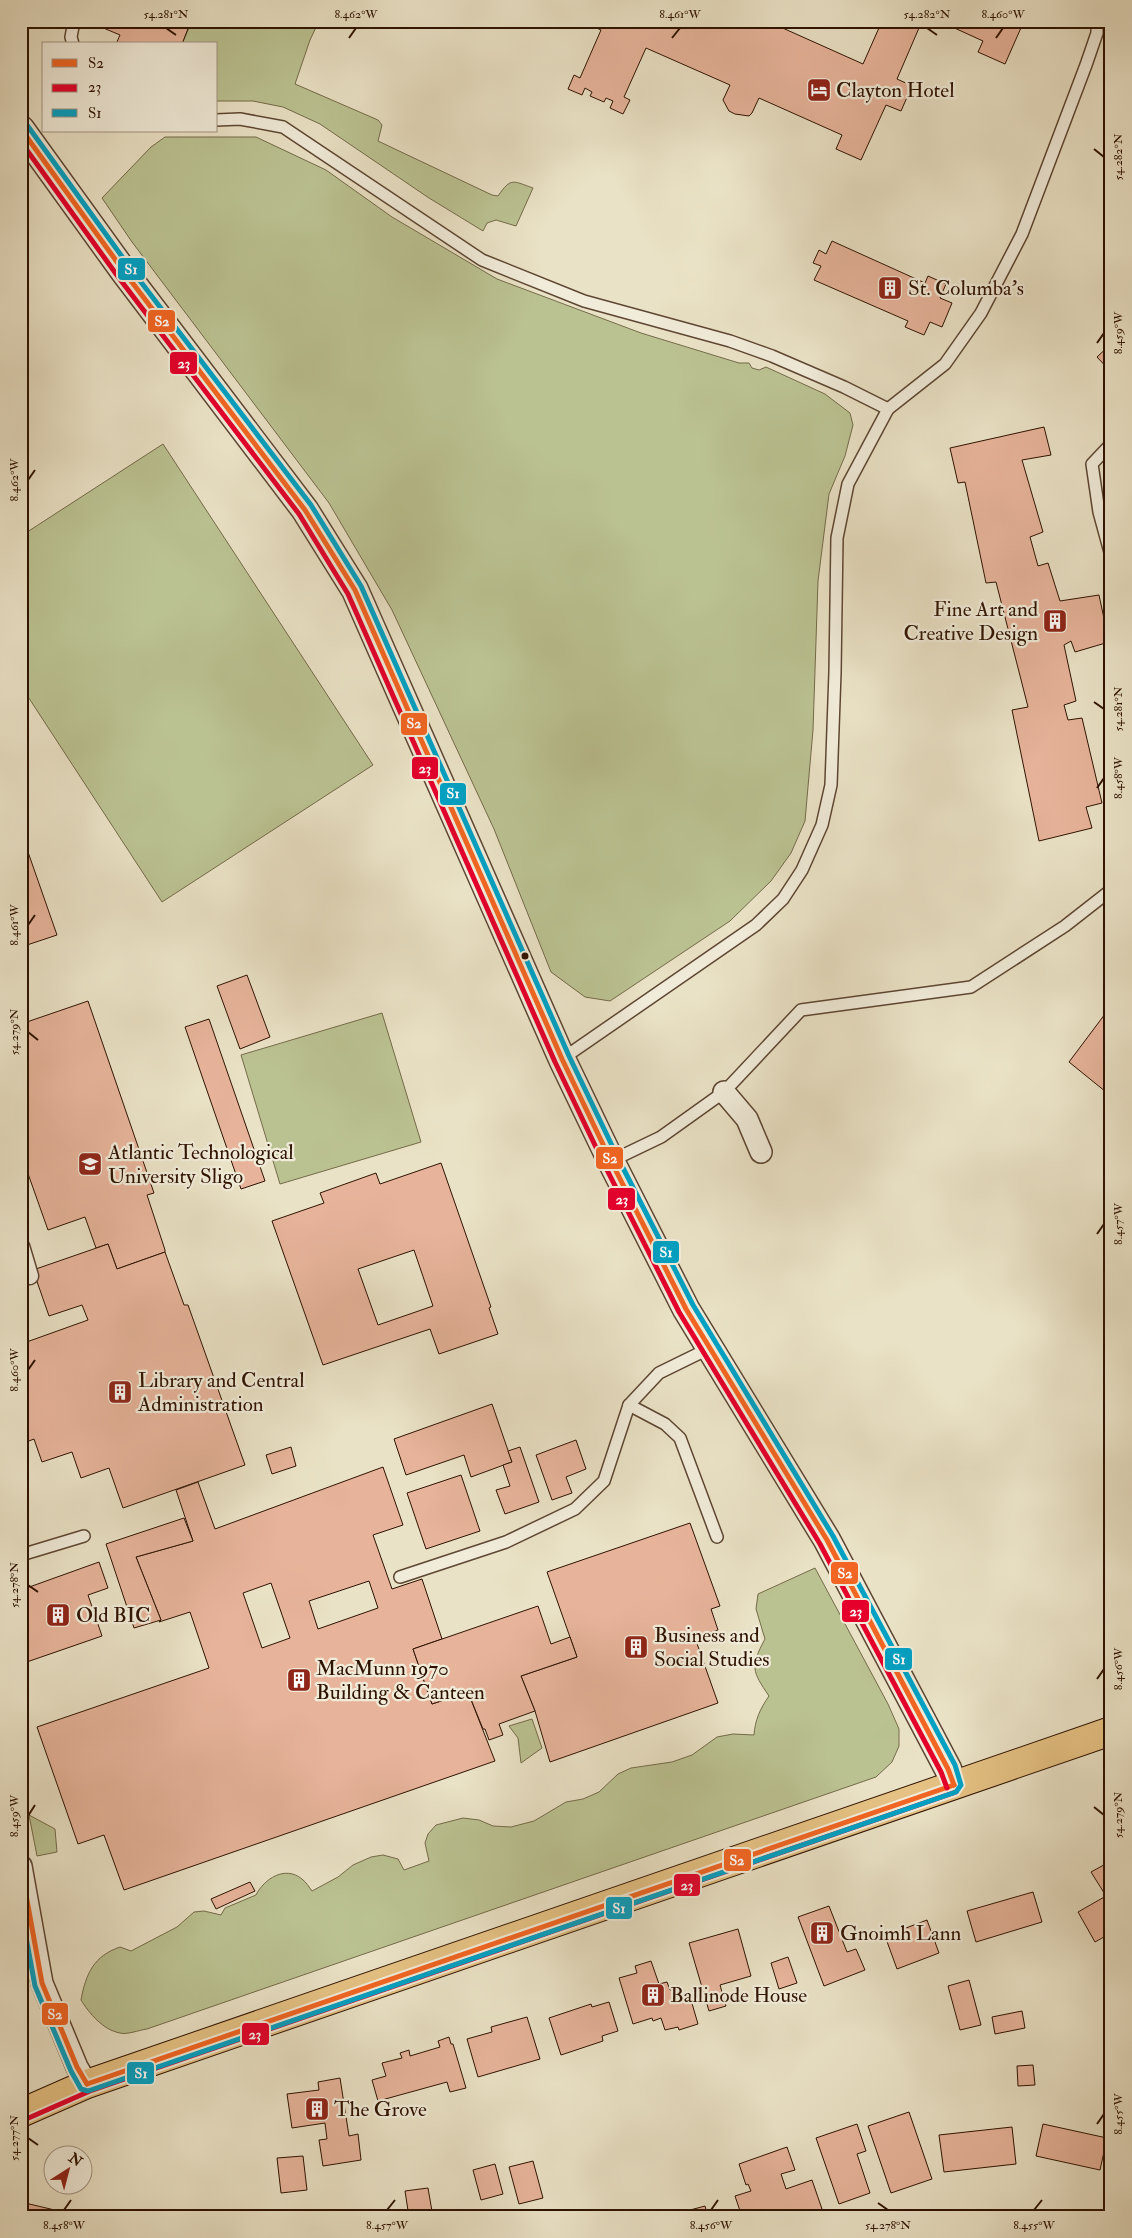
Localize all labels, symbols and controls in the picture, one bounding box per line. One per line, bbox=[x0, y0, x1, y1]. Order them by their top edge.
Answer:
text: 54.281°N bbox=[144, 7, 189, 22]
text: 8.462°W bbox=[334, 7, 378, 22]
text: 8.461°W bbox=[659, 7, 701, 22]
text: 54.282°N bbox=[904, 7, 951, 22]
text: 8.460°W bbox=[981, 7, 1025, 22]
legend bbox=[42, 42, 218, 132]
text: S2 bbox=[88, 54, 104, 73]
hotel icon: Clayton Hotel bbox=[806, 77, 832, 103]
place label: Clayton Hotel bbox=[836, 77, 955, 104]
text: 23 bbox=[88, 78, 101, 97]
text: S1 bbox=[88, 104, 102, 123]
text: 54.282°N bbox=[1111, 133, 1126, 180]
line badge: S1 bbox=[117, 257, 146, 281]
text: S1 bbox=[125, 261, 137, 278]
building icon: St. Columba's bbox=[877, 275, 903, 301]
place label: St. Columba's bbox=[908, 275, 1024, 302]
line badge: S2 bbox=[147, 309, 176, 333]
text: 8.459°W bbox=[1111, 311, 1126, 354]
text: S2 bbox=[155, 313, 169, 330]
line badge: 23 bbox=[169, 351, 198, 375]
text: 23 bbox=[178, 355, 190, 372]
text: 8.462°W bbox=[7, 458, 22, 502]
place label: Fine Art and Creative Design bbox=[903, 596, 1039, 647]
building icon: Fine Art and Creative Design bbox=[1042, 608, 1068, 634]
text: 54.281°N bbox=[1111, 686, 1126, 732]
line badge: S2 bbox=[400, 712, 428, 736]
text: S2 bbox=[407, 715, 421, 732]
line badge: 23 bbox=[411, 756, 439, 780]
text: 8.458°W bbox=[1111, 756, 1126, 799]
text: 23 bbox=[419, 760, 431, 777]
line badge: S1 bbox=[439, 782, 467, 806]
text: S1 bbox=[447, 785, 459, 802]
text: 8.461°W bbox=[7, 904, 22, 946]
unlabelled marker bbox=[520, 951, 530, 961]
text: 54.279°N bbox=[7, 1008, 22, 1055]
place label: Atlantic Technological University Sligo bbox=[107, 1139, 294, 1190]
line badge: S2 bbox=[595, 1146, 624, 1170]
text: S2 bbox=[603, 1150, 617, 1167]
school or university icon: Atlantic Technological University Sligo bbox=[77, 1151, 103, 1177]
line badge: 23 bbox=[607, 1187, 636, 1211]
text: 23 bbox=[616, 1191, 628, 1208]
text: 8.457°W bbox=[1111, 1202, 1126, 1245]
line badge: S1 bbox=[652, 1240, 680, 1264]
text: S1 bbox=[660, 1244, 672, 1261]
text: 8.460°W bbox=[7, 1348, 22, 1392]
place label: Library and Central Administration bbox=[137, 1367, 305, 1418]
building icon: Library and Central Administration bbox=[107, 1379, 133, 1405]
line badge: S2 bbox=[830, 1561, 859, 1585]
text: 54.278°N bbox=[7, 1562, 22, 1608]
text: S2 bbox=[838, 1565, 852, 1582]
line badge: 23 bbox=[841, 1599, 870, 1623]
building icon: Old BIC bbox=[45, 1602, 71, 1628]
place label: Old BIC bbox=[76, 1602, 151, 1629]
text: 23 bbox=[850, 1603, 862, 1620]
place label: Business and Social Studies bbox=[654, 1622, 769, 1673]
building icon: Business and Social Studies bbox=[623, 1634, 649, 1660]
line badge: S1 bbox=[884, 1647, 913, 1671]
text: 8.456°W bbox=[1111, 1647, 1126, 1690]
text: S1 bbox=[893, 1651, 905, 1668]
place label: MacMunn 1970 Building & Canteen bbox=[316, 1655, 485, 1706]
building icon: MacMunn 1970 Building & Canteen bbox=[286, 1667, 312, 1693]
text: 54.279°N bbox=[1111, 1791, 1126, 1838]
text: 8.459°W bbox=[7, 1794, 22, 1837]
line badge: S2 bbox=[723, 1848, 752, 1872]
text: S2 bbox=[730, 1852, 744, 1869]
line badge: 23 bbox=[673, 1873, 701, 1897]
text: 23 bbox=[681, 1877, 693, 1894]
line badge: S1 bbox=[605, 1896, 633, 1920]
text: S1 bbox=[613, 1900, 625, 1917]
building icon: Gnoimh Lann bbox=[809, 1920, 835, 1946]
place label: Gnoimh Lann bbox=[840, 1920, 961, 1947]
building icon: Ballinode House bbox=[640, 1982, 666, 2008]
place label: Ballinode House bbox=[670, 1982, 807, 2009]
line badge: S2 bbox=[41, 2002, 69, 2026]
text: S2 bbox=[48, 2006, 62, 2023]
line badge: 23 bbox=[241, 2022, 270, 2046]
text: 23 bbox=[249, 2026, 261, 2043]
line badge: S1 bbox=[126, 2061, 155, 2085]
text: S1 bbox=[135, 2065, 147, 2082]
text: 8.455°W bbox=[1111, 2092, 1126, 2135]
building icon: The Grove bbox=[304, 2096, 330, 2122]
place label: The Grove bbox=[334, 2096, 427, 2123]
text: 54.277°N bbox=[7, 2115, 22, 2161]
north arrow bbox=[42, 2146, 92, 2196]
text: N bbox=[64, 2149, 86, 2171]
text: 8.458°W bbox=[43, 2218, 86, 2233]
text: 8.457°W bbox=[366, 2218, 409, 2233]
text: 8.456°W bbox=[690, 2218, 733, 2233]
text: 54.278°N bbox=[865, 2218, 911, 2233]
text: 8.455°W bbox=[1013, 2218, 1056, 2233]

